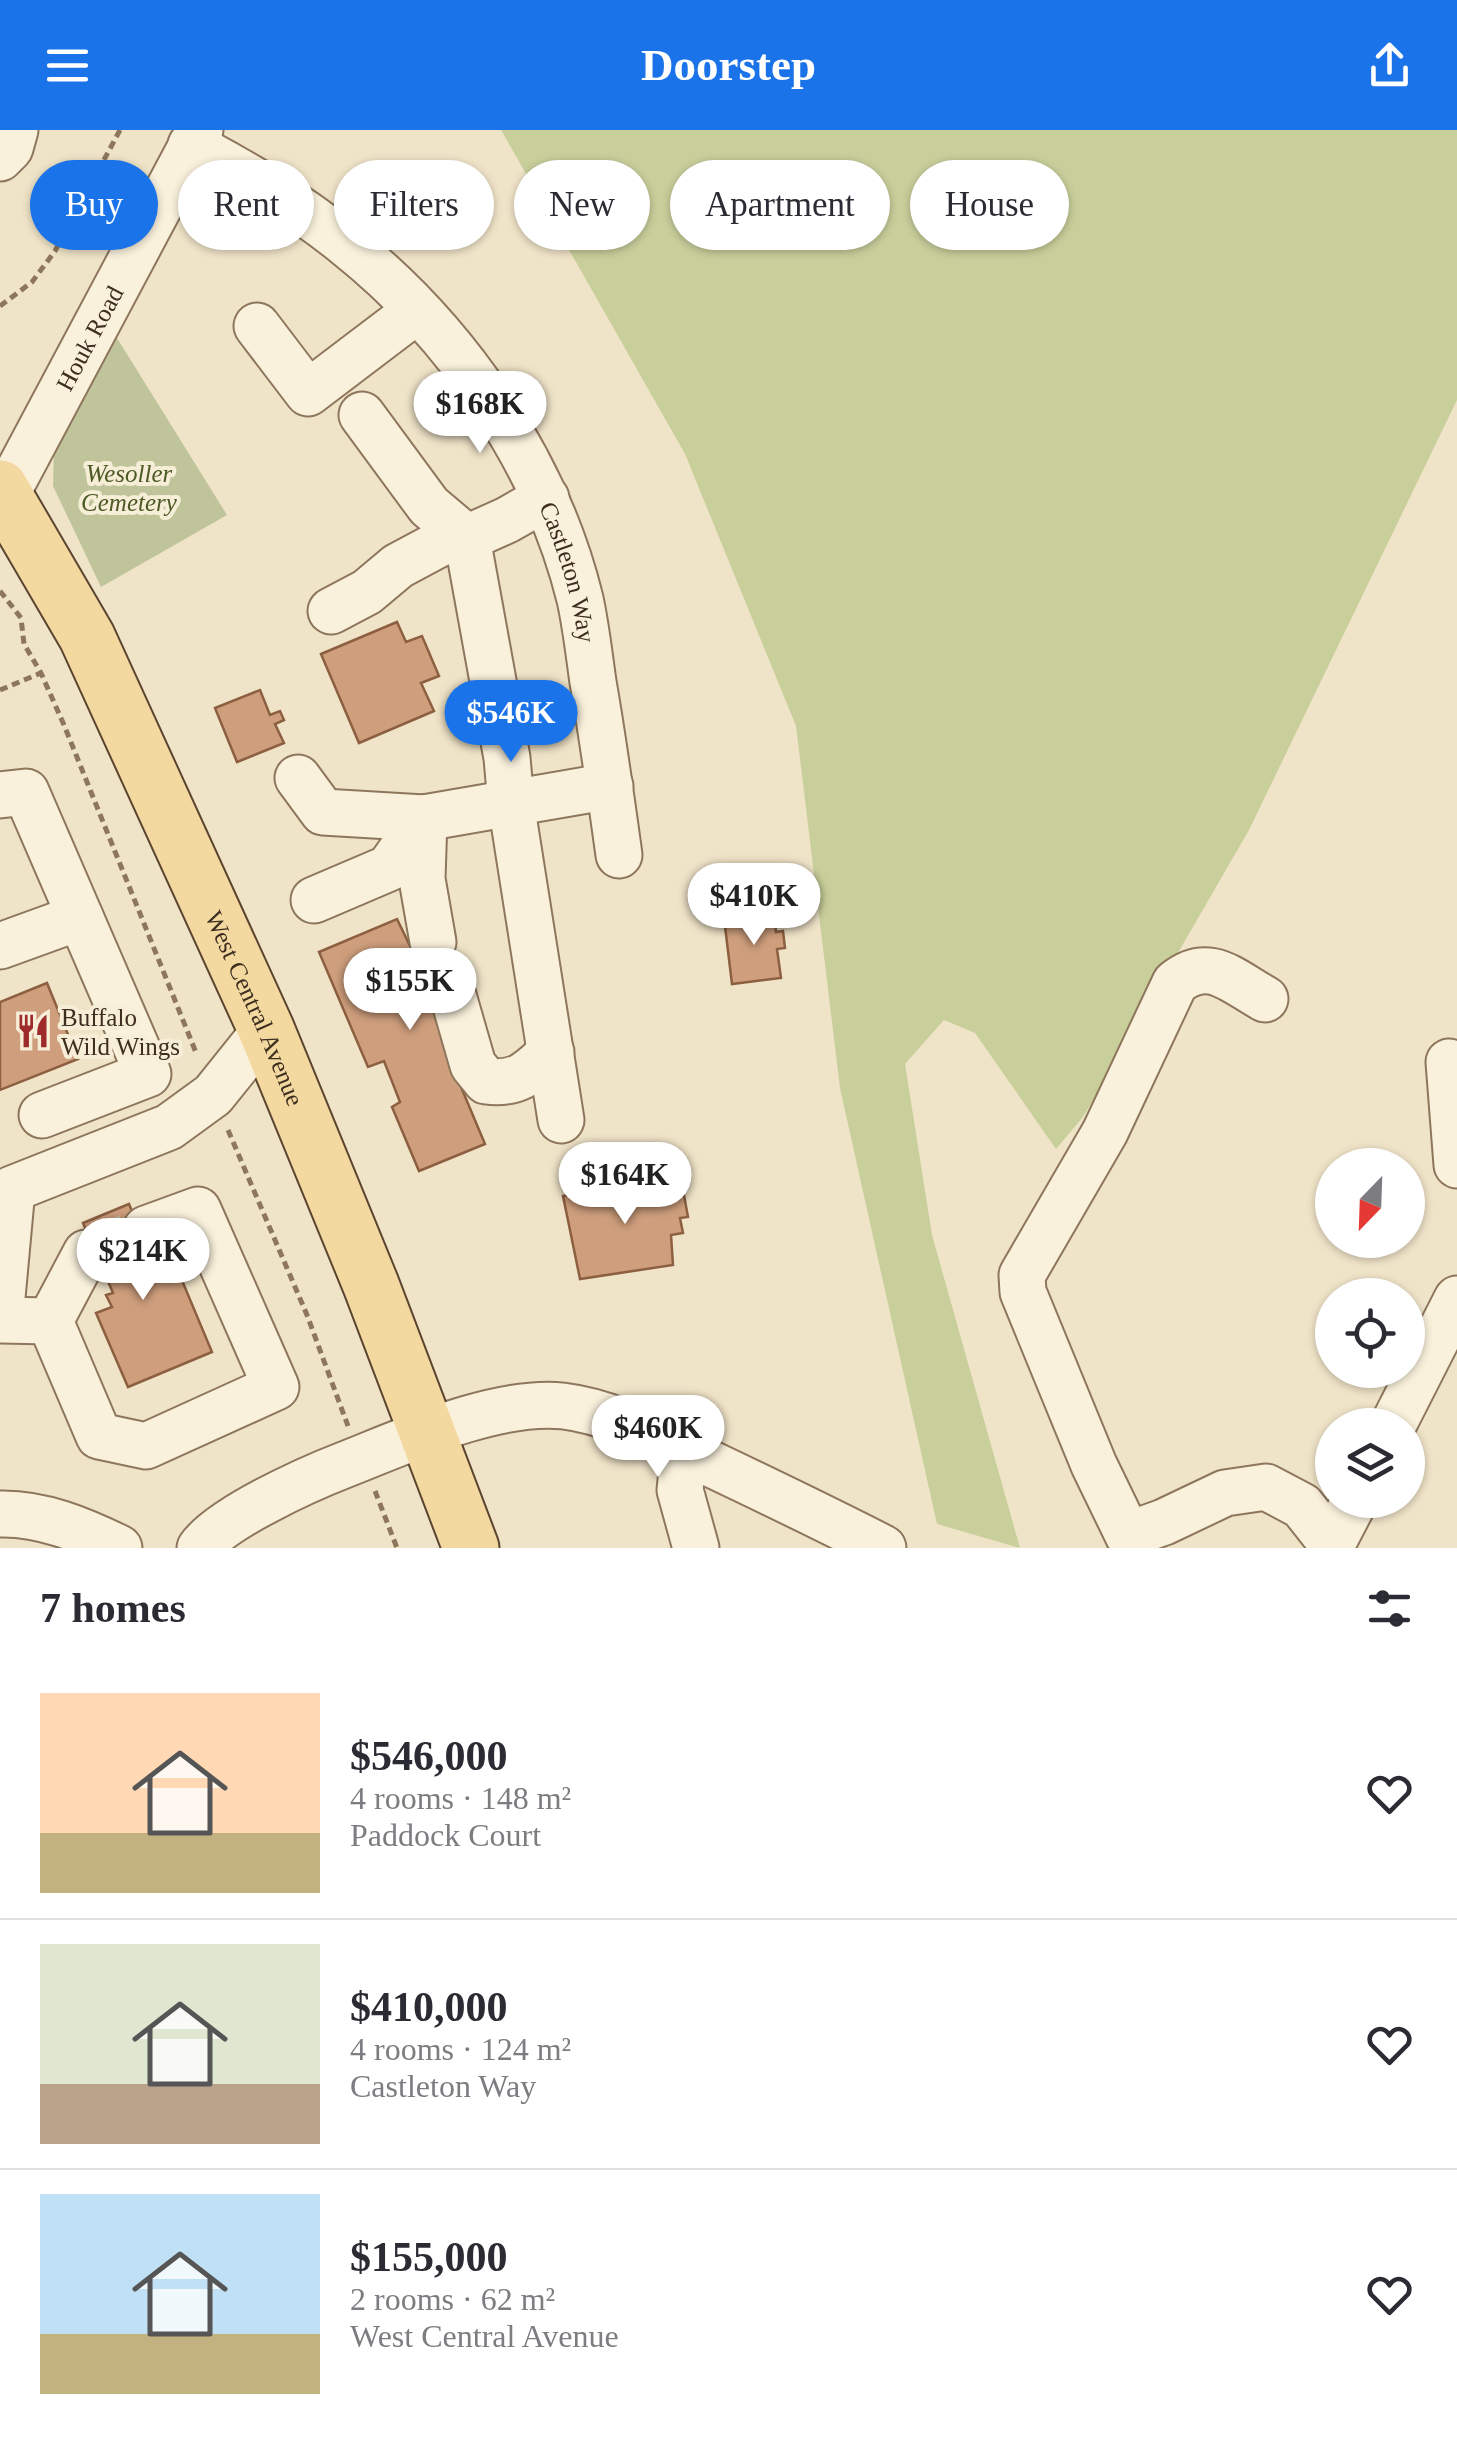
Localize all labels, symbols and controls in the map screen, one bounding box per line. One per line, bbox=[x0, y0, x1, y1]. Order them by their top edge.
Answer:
icon: menu bbox=[40, 38, 95, 93]
icon: share bbox=[1362, 38, 1417, 93]
text: Doorstep bbox=[641, 40, 816, 90]
chip: Buy bbox=[30, 160, 158, 250]
chip: Rent bbox=[178, 160, 314, 250]
chip: Filters bbox=[334, 160, 494, 250]
chip: New bbox=[514, 160, 650, 250]
chip: Apartment bbox=[670, 160, 890, 250]
chip: House bbox=[910, 160, 1069, 250]
street label: Houk Road bbox=[51, 281, 129, 395]
pin: $168K bbox=[410, 371, 550, 456]
text: $168K bbox=[436, 385, 524, 421]
park label: Wesoller Cemetery bbox=[81, 460, 178, 516]
street label: Castleton Way bbox=[534, 498, 601, 645]
pin: $546K bbox=[441, 680, 581, 765]
text: $546K bbox=[467, 694, 555, 730]
pin: $410K bbox=[684, 863, 824, 948]
text: $410K bbox=[710, 877, 798, 913]
street label: West Central Avenue bbox=[200, 907, 309, 1110]
pin: $155K bbox=[340, 948, 480, 1033]
text: $155K bbox=[366, 962, 454, 998]
place label: Buffalo Wild Wings bbox=[61, 1004, 180, 1060]
restaurant icon: Buffalo Wild Wings bbox=[14, 1012, 52, 1050]
pin: $164K bbox=[555, 1142, 695, 1227]
north arrow bbox=[1315, 1148, 1425, 1258]
map controls bbox=[1315, 1148, 1425, 1518]
text: $164K bbox=[581, 1156, 669, 1192]
pin: $214K bbox=[73, 1218, 213, 1303]
text: $214K bbox=[99, 1232, 187, 1268]
button: locate bbox=[1315, 1278, 1425, 1388]
pin: $460K bbox=[588, 1395, 728, 1480]
button: layers bbox=[1315, 1408, 1425, 1518]
text: $460K bbox=[614, 1409, 702, 1445]
icon: filters bbox=[1362, 1581, 1417, 1636]
text: 7 homes bbox=[40, 1585, 186, 1631]
icon: home bbox=[120, 1733, 240, 1853]
text: $546,000 bbox=[350, 1733, 508, 1779]
icon: heart bbox=[1362, 1766, 1417, 1821]
text: 4 rooms · 148 m² bbox=[350, 1780, 571, 1816]
text: Paddock Court bbox=[350, 1817, 541, 1853]
icon: home bbox=[120, 1984, 240, 2104]
text: $410,000 bbox=[350, 1984, 508, 2030]
icon: heart bbox=[1362, 2017, 1417, 2072]
text: 4 rooms · 124 m² bbox=[350, 2031, 571, 2067]
text: Castleton Way bbox=[350, 2068, 536, 2104]
icon: home bbox=[120, 2234, 240, 2354]
text: $155,000 bbox=[350, 2234, 508, 2280]
icon: heart bbox=[1362, 2267, 1417, 2322]
text: 2 rooms · 62 m² bbox=[350, 2281, 555, 2317]
text: West Central Avenue bbox=[350, 2318, 619, 2354]

